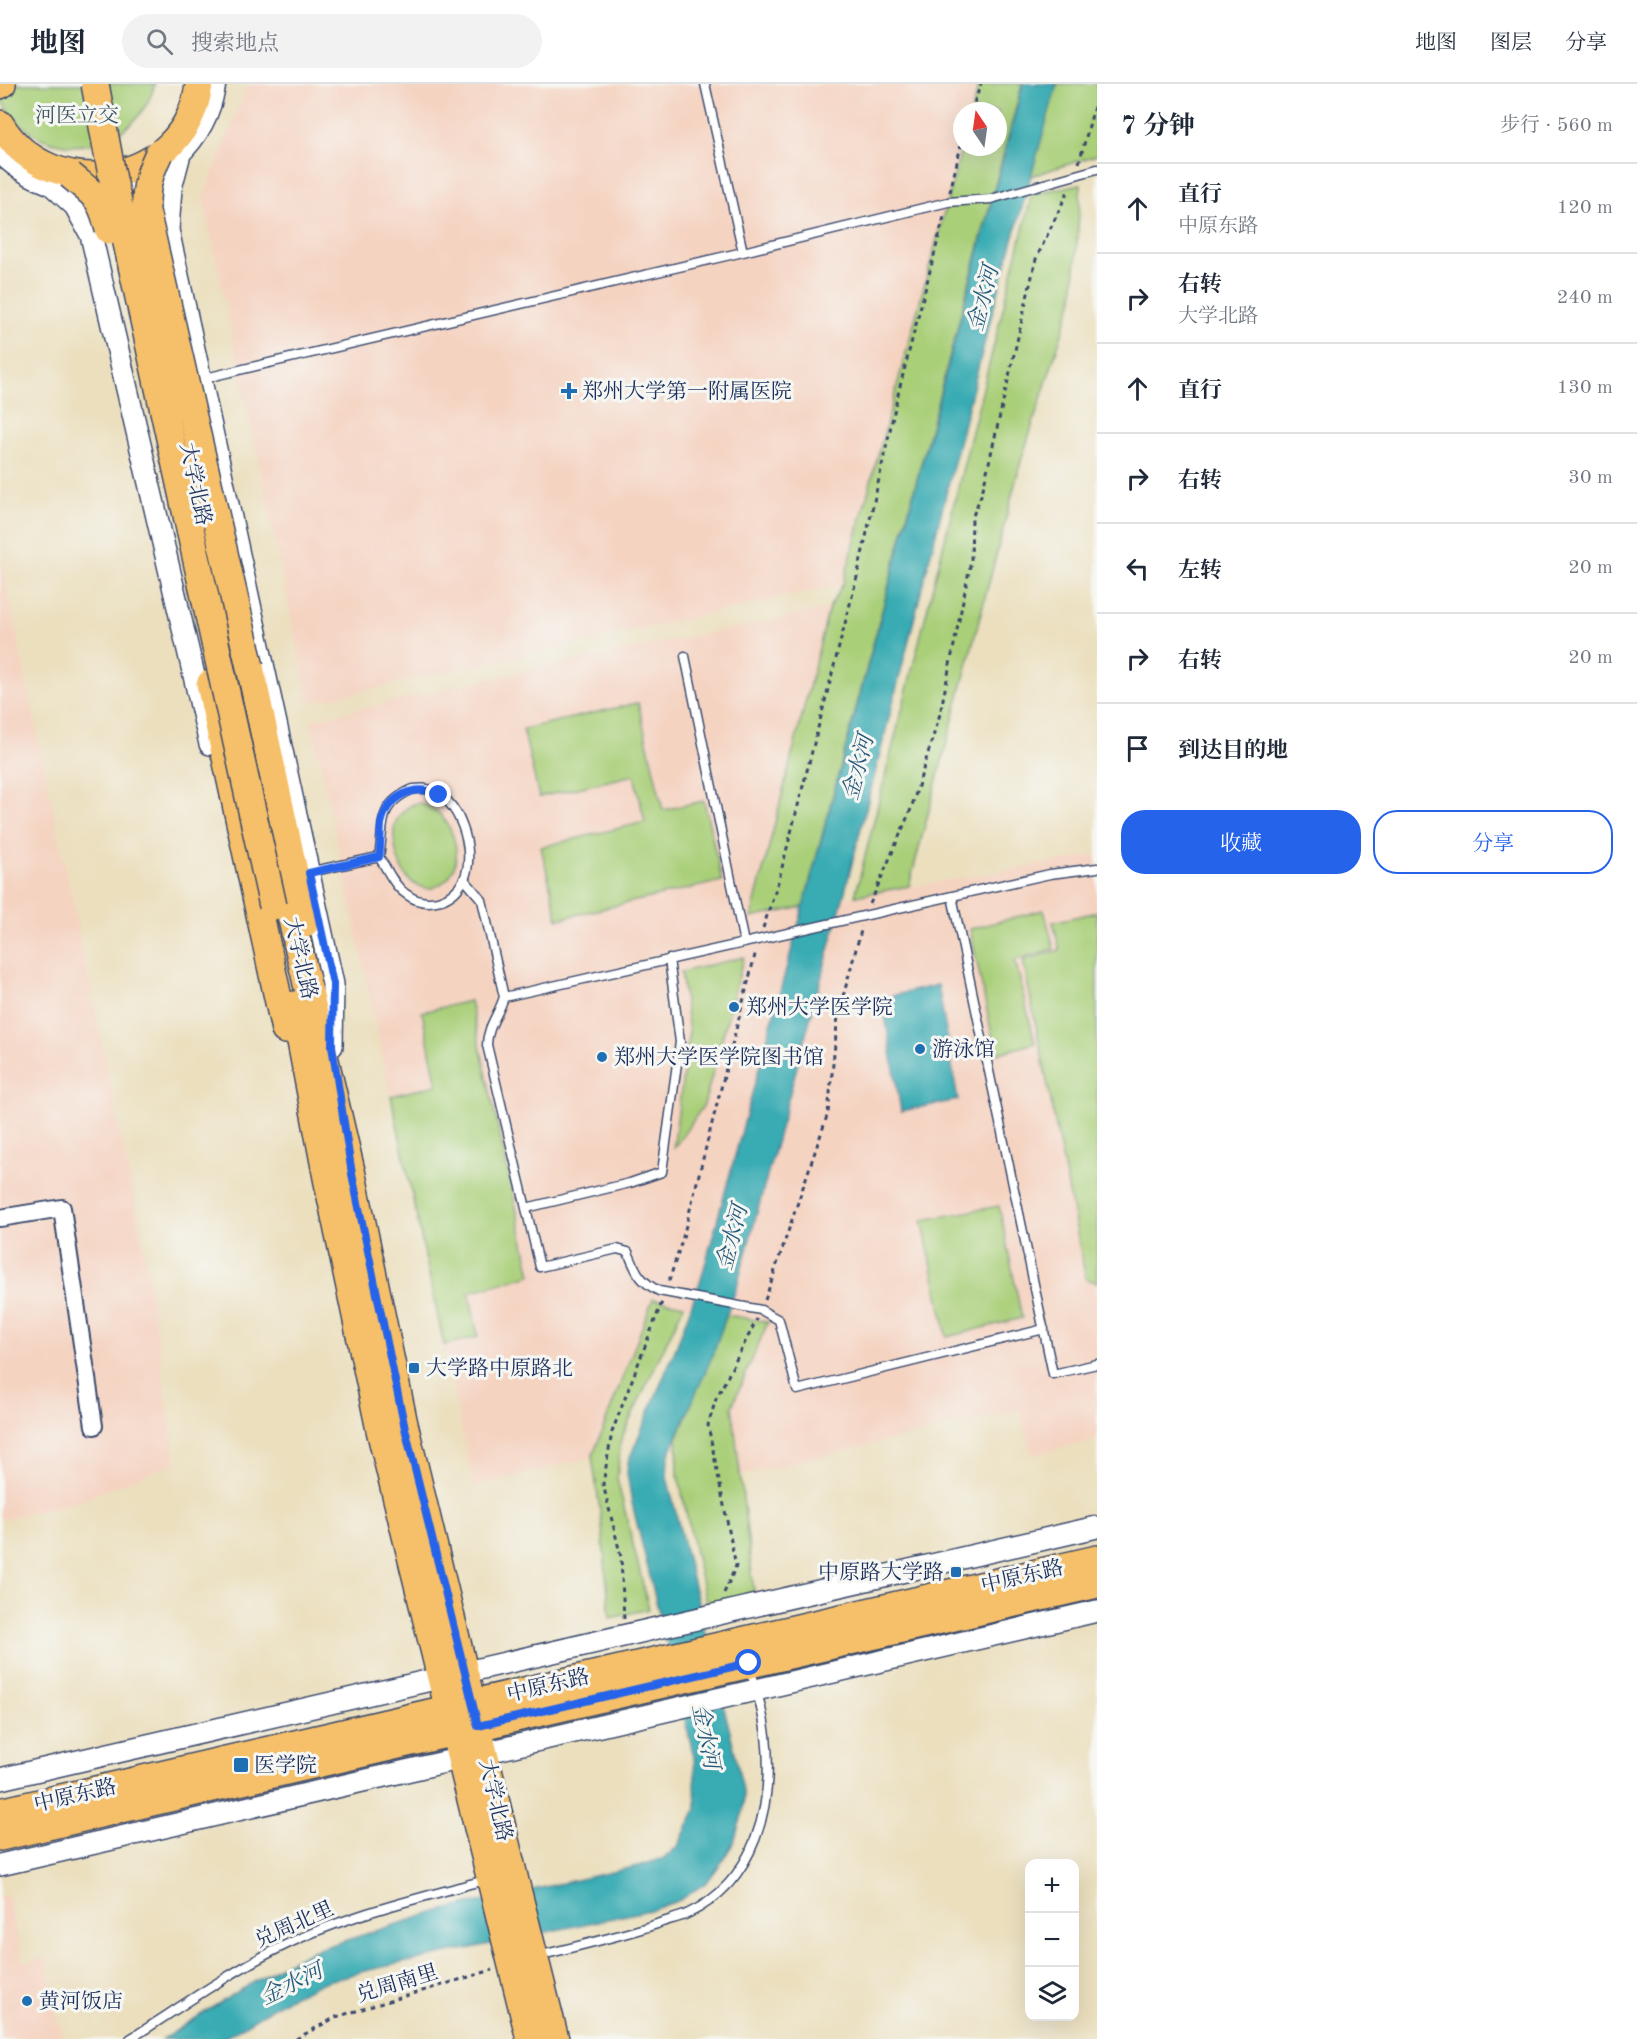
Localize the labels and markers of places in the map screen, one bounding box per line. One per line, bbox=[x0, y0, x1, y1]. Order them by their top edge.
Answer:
place label: 郑州大学第一附属医院 bbox=[582, 380, 792, 403]
marker: 郑州大学第一附属医院 bbox=[560, 382, 578, 400]
place label: 郑州大学医学院 bbox=[746, 996, 893, 1019]
marker: 郑州大学医学院 bbox=[727, 1000, 741, 1014]
place label: 游泳馆 bbox=[932, 1037, 995, 1061]
marker: 游泳馆 bbox=[913, 1042, 927, 1056]
place label: 郑州大学医学院图书馆 bbox=[614, 1046, 824, 1069]
marker: 郑州大学医学院图书馆 bbox=[595, 1050, 609, 1064]
place label: 大学路中原路北 bbox=[426, 1357, 573, 1380]
marker: 大学路中原路北 bbox=[407, 1361, 421, 1375]
place label: 中原路大学路 bbox=[818, 1561, 944, 1584]
marker: 中原路大学路 bbox=[949, 1565, 963, 1579]
place label: 医学院 bbox=[254, 1754, 317, 1777]
marker: 医学院 bbox=[232, 1756, 250, 1774]
place label: 黄河饭店 bbox=[39, 1990, 123, 2013]
marker: 黄河饭店 bbox=[20, 1994, 34, 2008]

